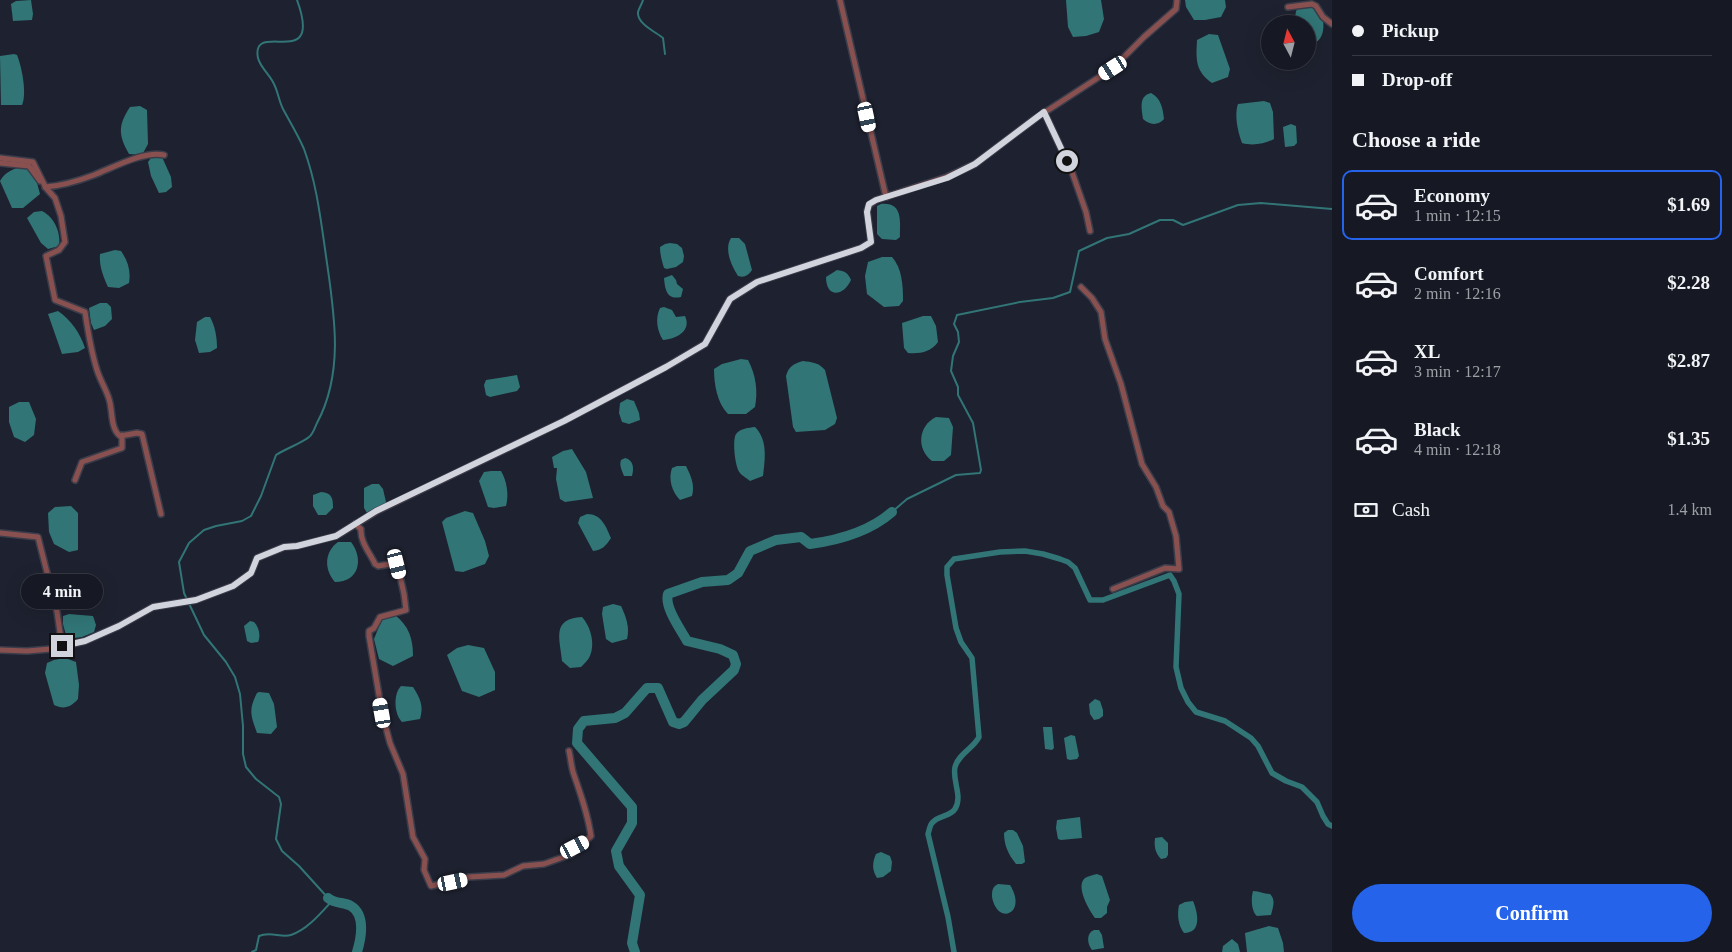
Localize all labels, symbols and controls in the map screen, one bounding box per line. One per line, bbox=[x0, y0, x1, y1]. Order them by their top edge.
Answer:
north arrow bbox=[1261, 15, 1316, 70]
map controls bbox=[1261, 15, 1316, 70]
text: Pickup bbox=[1382, 20, 1439, 41]
car bbox=[1096, 54, 1129, 82]
text: Drop-off bbox=[1382, 69, 1452, 90]
car bbox=[856, 101, 877, 133]
text: Choose a ride bbox=[1352, 127, 1480, 152]
route start bbox=[1056, 150, 1078, 172]
icon: car bbox=[1354, 183, 1399, 228]
text: Economy bbox=[1414, 185, 1490, 206]
text: $1.69 bbox=[1667, 194, 1710, 215]
text: 1 min · 12:15 bbox=[1414, 207, 1501, 224]
icon: car bbox=[1354, 261, 1399, 306]
text: Comfort bbox=[1414, 263, 1484, 284]
text: $2.28 bbox=[1667, 272, 1710, 293]
text: 2 min · 12:16 bbox=[1414, 285, 1501, 302]
icon: car bbox=[1354, 339, 1399, 384]
text: XL bbox=[1414, 341, 1440, 362]
text: $2.87 bbox=[1667, 350, 1710, 371]
text: 3 min · 12:17 bbox=[1414, 363, 1501, 380]
icon: car bbox=[1354, 417, 1399, 462]
text: Black bbox=[1414, 419, 1460, 440]
text: $1.35 bbox=[1667, 428, 1710, 449]
text: 4 min · 12:18 bbox=[1414, 441, 1501, 458]
icon: cash bbox=[1352, 496, 1380, 524]
text: Cash bbox=[1392, 499, 1430, 520]
text: 1.4 km bbox=[1668, 501, 1712, 518]
car bbox=[386, 548, 407, 580]
callout: 4 min bbox=[21, 574, 103, 608]
text: 4 min bbox=[43, 583, 81, 600]
route end bbox=[51, 635, 73, 657]
car bbox=[372, 697, 391, 729]
car bbox=[558, 834, 591, 860]
car bbox=[436, 872, 469, 892]
button: Confirm bbox=[1352, 884, 1712, 942]

